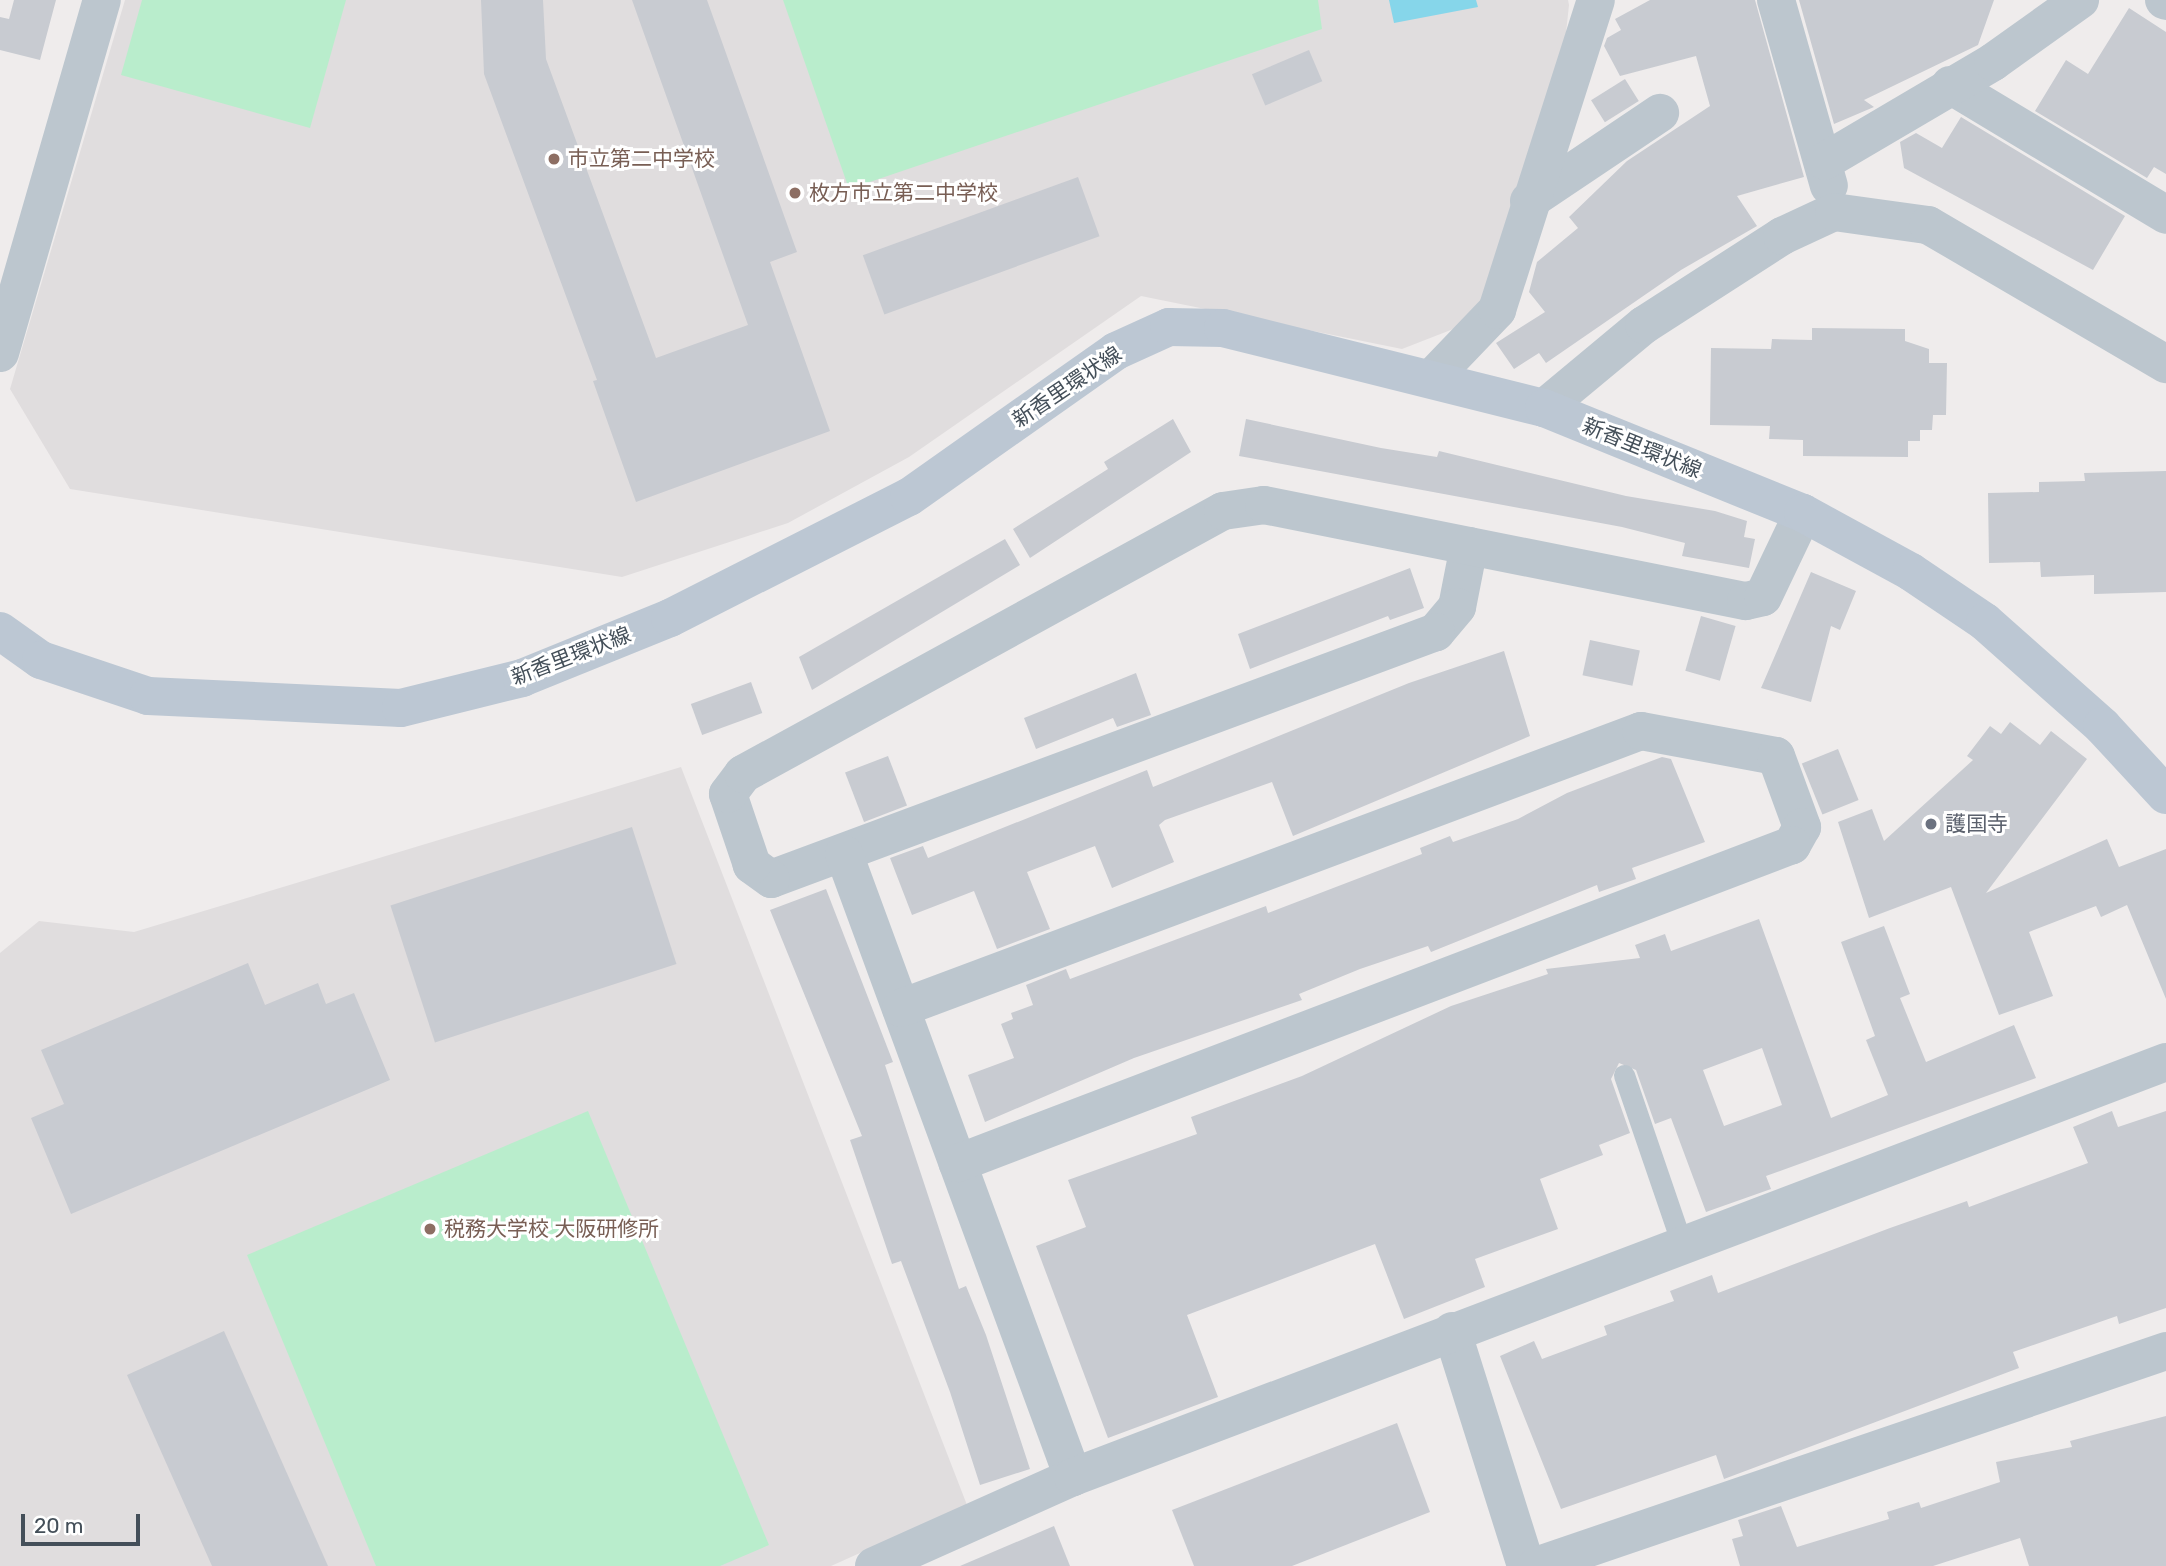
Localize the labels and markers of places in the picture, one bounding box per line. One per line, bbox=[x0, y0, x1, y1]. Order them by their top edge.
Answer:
place label: 市立第二中学校 bbox=[568, 146, 715, 172]
marker: 市立第二中学校 bbox=[546, 151, 562, 167]
place label: 枚方市立第二中学校 bbox=[809, 180, 998, 206]
marker: 枚方市立第二中学校 bbox=[787, 185, 803, 201]
place label: 護国寺 bbox=[1945, 811, 2008, 837]
marker: 護国寺 bbox=[1923, 816, 1939, 832]
place label: 税務大学校 大阪研修所 bbox=[444, 1216, 659, 1242]
marker: 税務大学校 大阪研修所 bbox=[422, 1221, 438, 1237]

